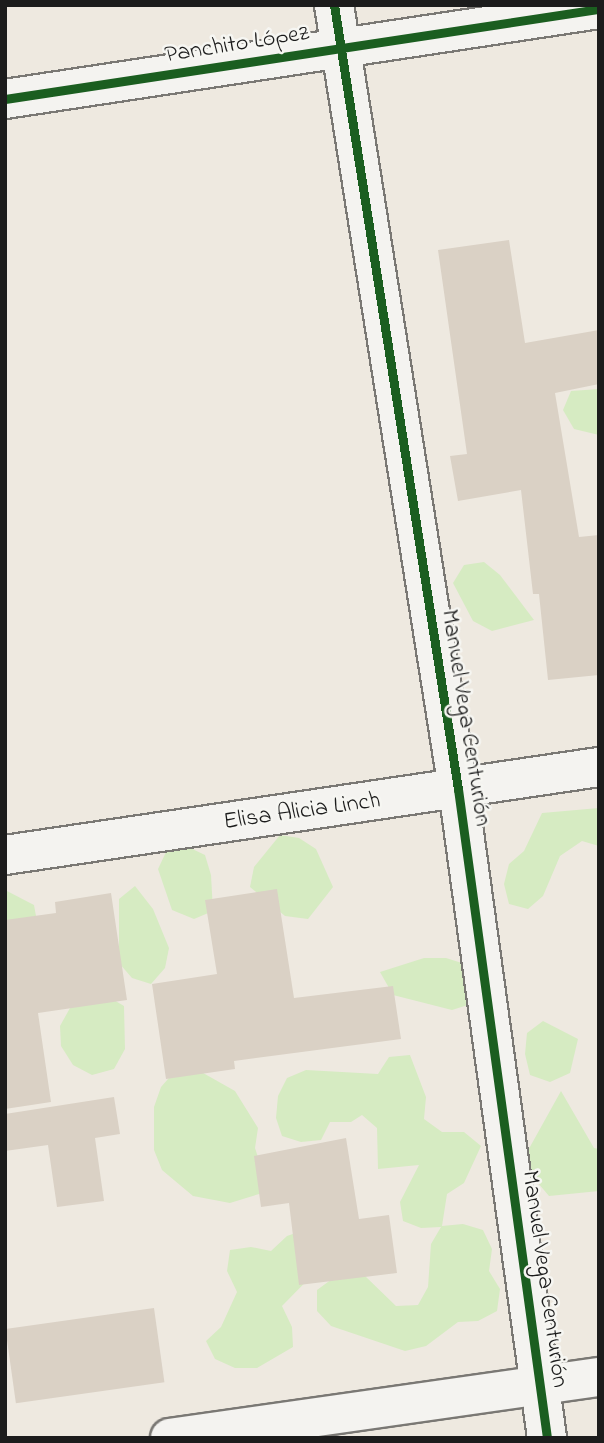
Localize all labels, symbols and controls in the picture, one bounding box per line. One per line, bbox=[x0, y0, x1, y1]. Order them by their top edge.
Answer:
street label: Panchito López bbox=[163, 19, 311, 71]
street label: Manuel Vega Centurión bbox=[434, 608, 496, 828]
street label: Elisa Alicia Linch bbox=[222, 787, 382, 837]
street label: Manuel Vega Centurión bbox=[514, 1168, 574, 1390]

